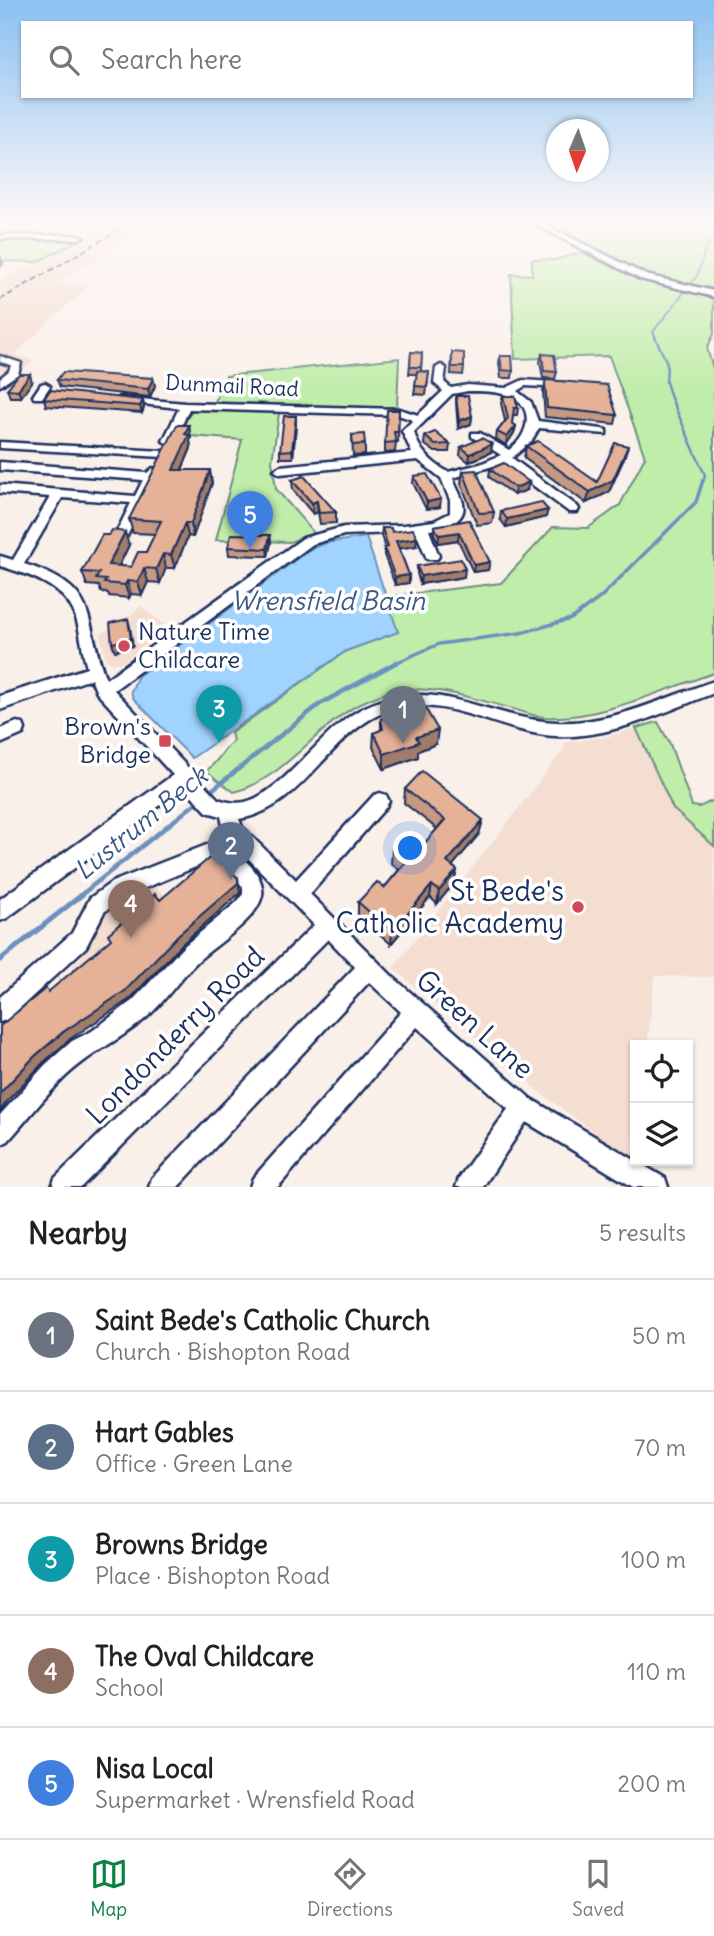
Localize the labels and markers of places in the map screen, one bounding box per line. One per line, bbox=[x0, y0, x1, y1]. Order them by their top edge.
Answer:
pin: 5 bbox=[227, 491, 273, 549]
place label: Nature Time Childcare bbox=[138, 616, 270, 674]
marker: Nature Time Childcare bbox=[116, 638, 132, 654]
pin: 3 bbox=[196, 685, 242, 743]
pin: 1 bbox=[380, 686, 426, 744]
place label: Brown's Bridge bbox=[64, 711, 151, 769]
marker: Brown's Bridge bbox=[157, 733, 173, 749]
pin: 2 bbox=[208, 822, 254, 880]
place label: St Bede's Catholic Academy bbox=[335, 873, 564, 941]
pin: 4 bbox=[108, 880, 154, 938]
marker: St Bede's Catholic Academy bbox=[570, 899, 586, 915]

